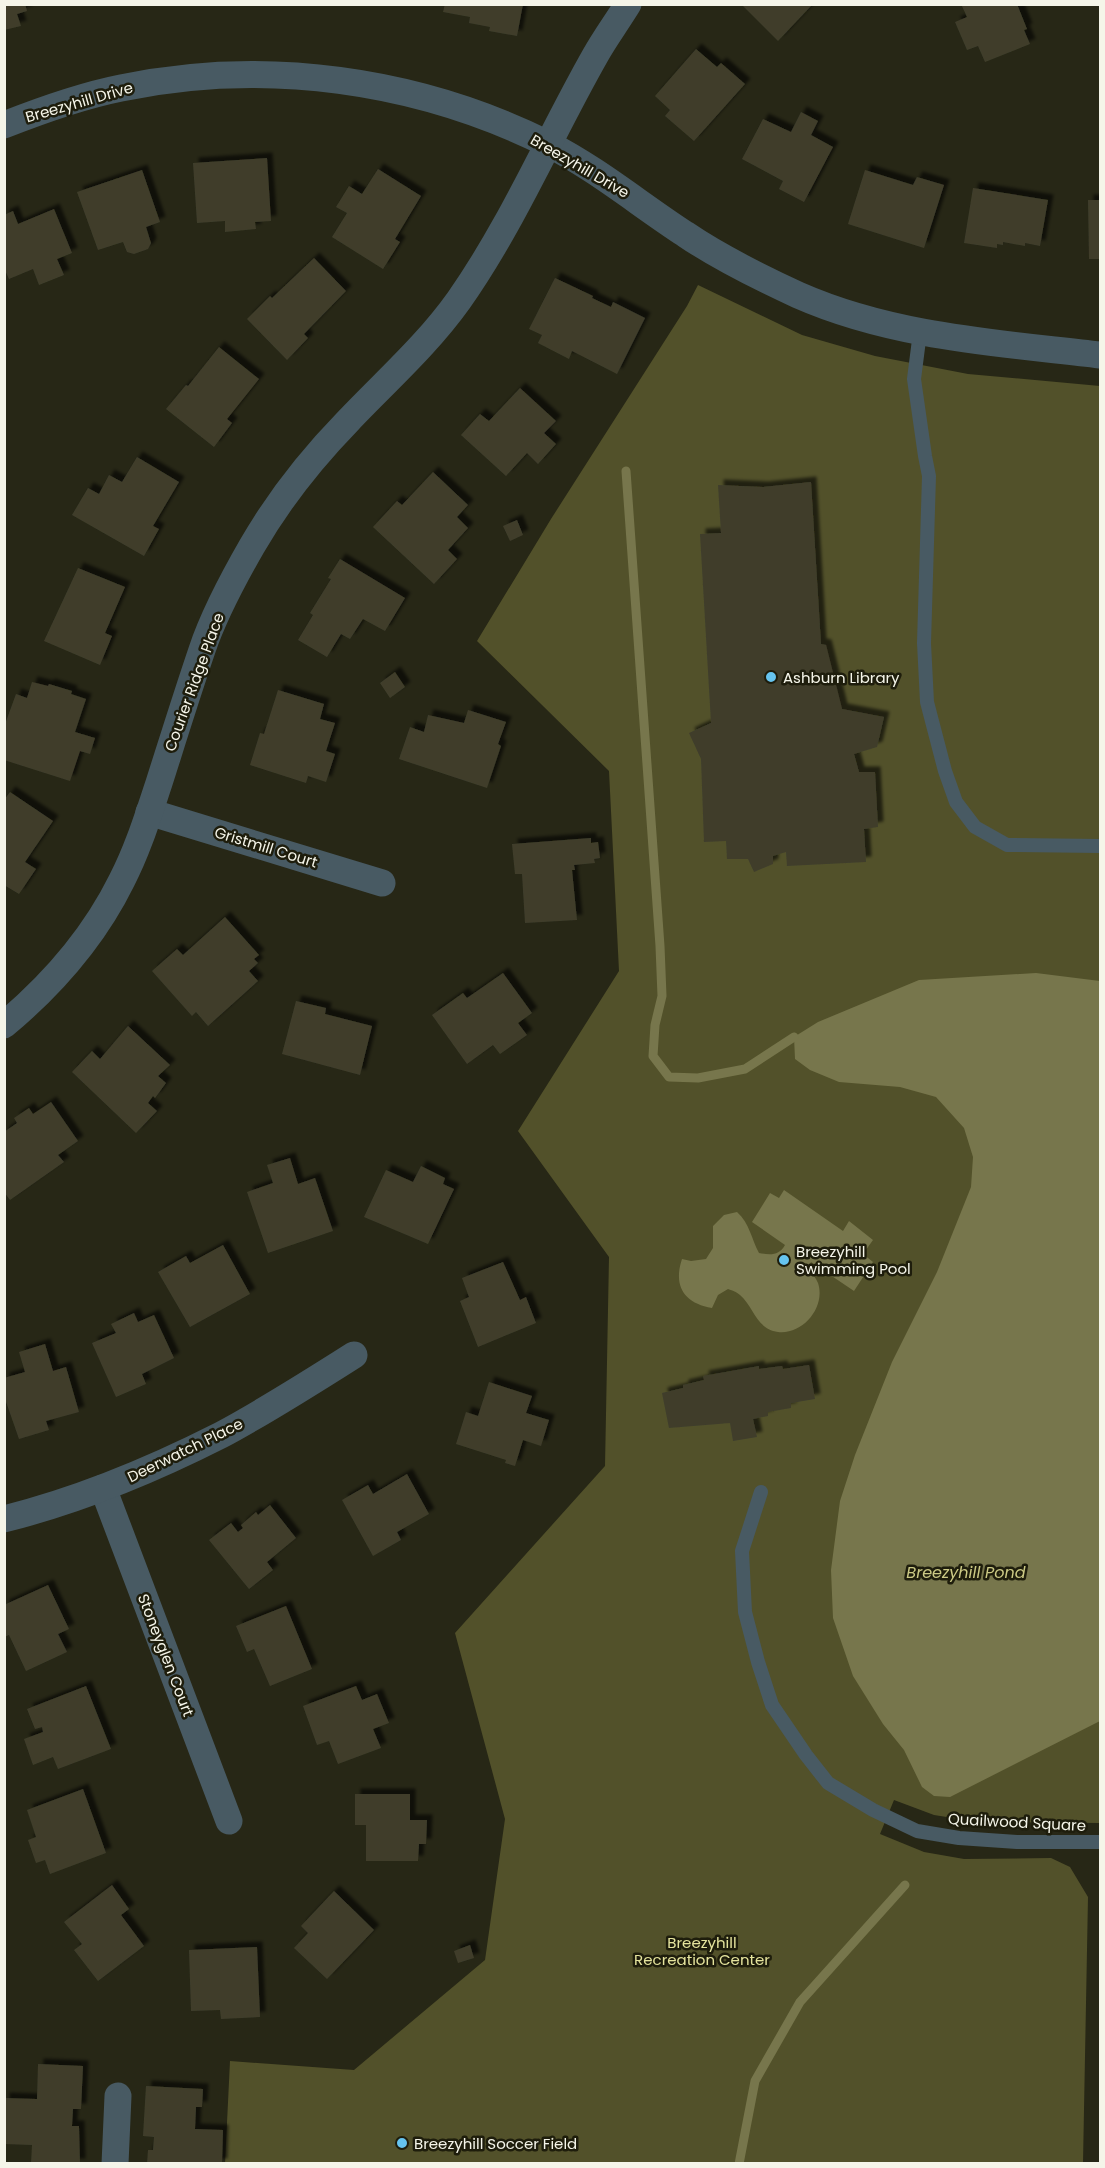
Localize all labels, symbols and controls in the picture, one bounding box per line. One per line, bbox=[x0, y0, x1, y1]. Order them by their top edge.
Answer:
street label: Breezyhill Drive bbox=[23, 77, 135, 127]
street label: Breezyhill Drive bbox=[527, 129, 633, 203]
street label: Courier Ridge Place bbox=[159, 610, 229, 754]
place label: Ashburn Library bbox=[783, 667, 900, 688]
marker: Ashburn Library bbox=[764, 670, 778, 684]
street label: Gristmill Court bbox=[212, 821, 320, 873]
place label: Breezyhill Swimming Pool bbox=[796, 1241, 911, 1279]
marker: Breezyhill Swimming Pool bbox=[777, 1253, 791, 1267]
street label: Deerwatch Place bbox=[124, 1413, 246, 1487]
water label: Breezyhill Pond bbox=[906, 1561, 1026, 1584]
street label: Stoneyglen Court bbox=[133, 1591, 199, 1719]
street label: Quailwood Square bbox=[947, 1808, 1087, 1836]
park label: Breezyhill Recreation Center bbox=[634, 1932, 770, 1970]
place label: Breezyhill Soccer Field bbox=[414, 2133, 577, 2154]
marker: Breezyhill Soccer Field bbox=[395, 2136, 409, 2150]

